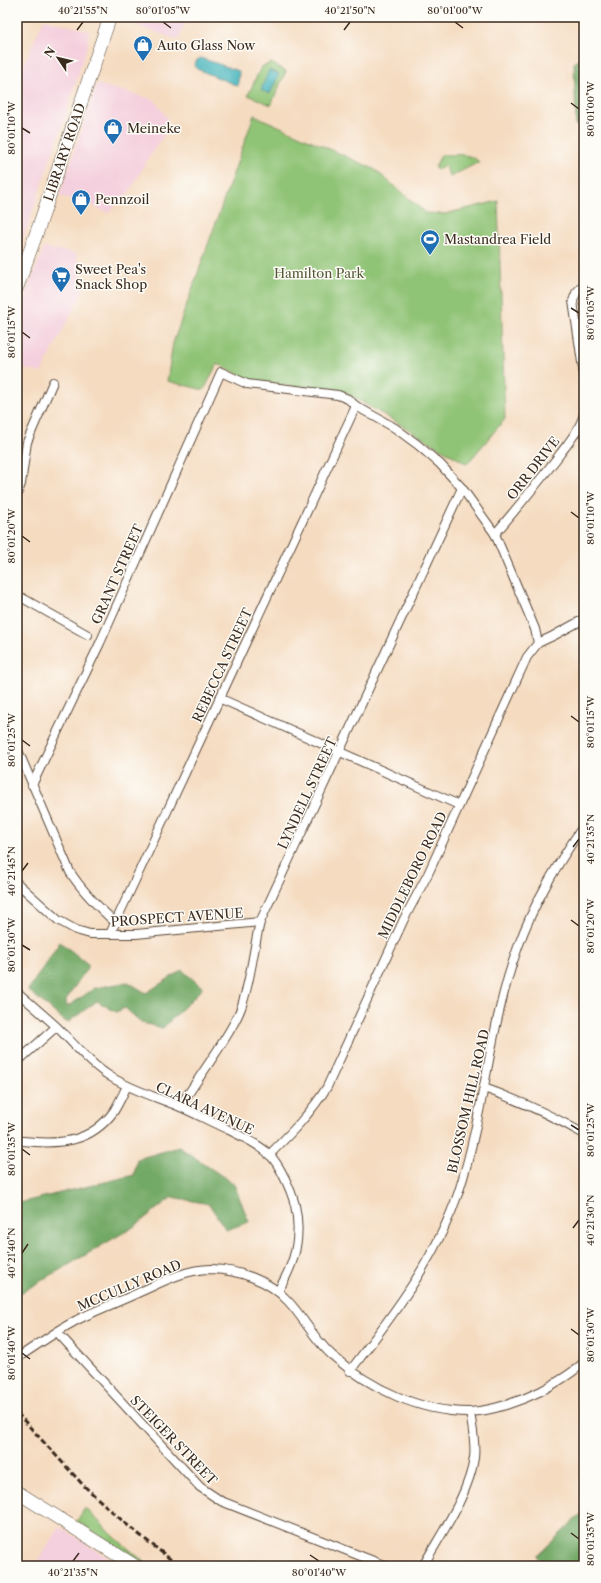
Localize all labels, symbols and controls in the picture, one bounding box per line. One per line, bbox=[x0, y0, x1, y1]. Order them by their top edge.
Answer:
text: 40°21'55"N bbox=[58, 4, 108, 17]
text: 80°01'05"W bbox=[136, 4, 191, 17]
text: 40°21'50"N bbox=[324, 4, 376, 17]
text: 80°01'00"W bbox=[427, 4, 484, 17]
shop icon: Auto Glass Now bbox=[132, 34, 154, 62]
place label: Auto Glass Now bbox=[156, 37, 255, 53]
north arrow bbox=[38, 38, 78, 78]
text: N bbox=[41, 44, 59, 60]
text: 80°01'00"W bbox=[584, 80, 597, 137]
text: 80°01'10"W bbox=[5, 100, 18, 155]
street label: LIBRARY ROAD bbox=[40, 101, 88, 203]
shop icon: Meineke bbox=[102, 117, 124, 145]
place label: Meineke bbox=[127, 120, 181, 136]
shop icon: Pennzoil bbox=[70, 188, 92, 216]
place label: Pennzoil bbox=[95, 191, 149, 207]
sports icon: Mastandrea Field bbox=[419, 228, 441, 256]
place label: Mastandrea Field bbox=[444, 231, 551, 247]
place label: Sweet Pea's Snack Shop bbox=[75, 261, 147, 292]
supermarket icon: Sweet Pea's Snack Shop bbox=[50, 265, 72, 293]
park label: Hamilton Park bbox=[274, 265, 365, 281]
text: 80°01'05"W bbox=[584, 285, 597, 340]
text: 80°01'15"W bbox=[5, 305, 18, 358]
street label: ORR DRIVE bbox=[503, 433, 563, 503]
text: 80°01'10"W bbox=[584, 490, 597, 545]
text: 80°01'20"W bbox=[5, 507, 18, 563]
street label: GRANT STREET bbox=[88, 521, 146, 627]
street label: REBECCA STREET bbox=[189, 605, 256, 724]
text: 80°01'15"W bbox=[584, 695, 597, 748]
text: 80°01'25"W bbox=[5, 712, 18, 767]
street label: LYNDELL STREET bbox=[274, 734, 340, 851]
street label: MIDDLEBORO ROAD bbox=[374, 809, 450, 941]
text: 40°21'35"N bbox=[584, 814, 597, 864]
text: 40°21'45"N bbox=[5, 846, 18, 896]
text: 80°01'20"W bbox=[584, 897, 597, 953]
street label: PROSPECT AVENUE bbox=[110, 904, 244, 930]
text: 80°01'30"W bbox=[5, 917, 18, 972]
street label: BLOSSOM HILL ROAD bbox=[444, 1027, 492, 1175]
street label: CLARA AVENUE bbox=[153, 1078, 257, 1138]
text: 80°01'25"W bbox=[584, 1102, 597, 1157]
text: 80°01'35"W bbox=[5, 1121, 18, 1176]
text: 40°21'30"N bbox=[584, 1194, 597, 1246]
text: 40°21'40"N bbox=[5, 1227, 18, 1279]
street label: MCCULLY ROAD bbox=[75, 1256, 183, 1314]
text: 80°01'30"W bbox=[584, 1307, 597, 1362]
text: 80°01'40"W bbox=[5, 1325, 18, 1380]
street label: STEIGER STREET bbox=[127, 1392, 221, 1488]
text: 80°01'35"W bbox=[584, 1511, 597, 1566]
text: 40°21'35"N bbox=[48, 1566, 98, 1579]
text: 80°01'40"W bbox=[292, 1566, 347, 1579]

